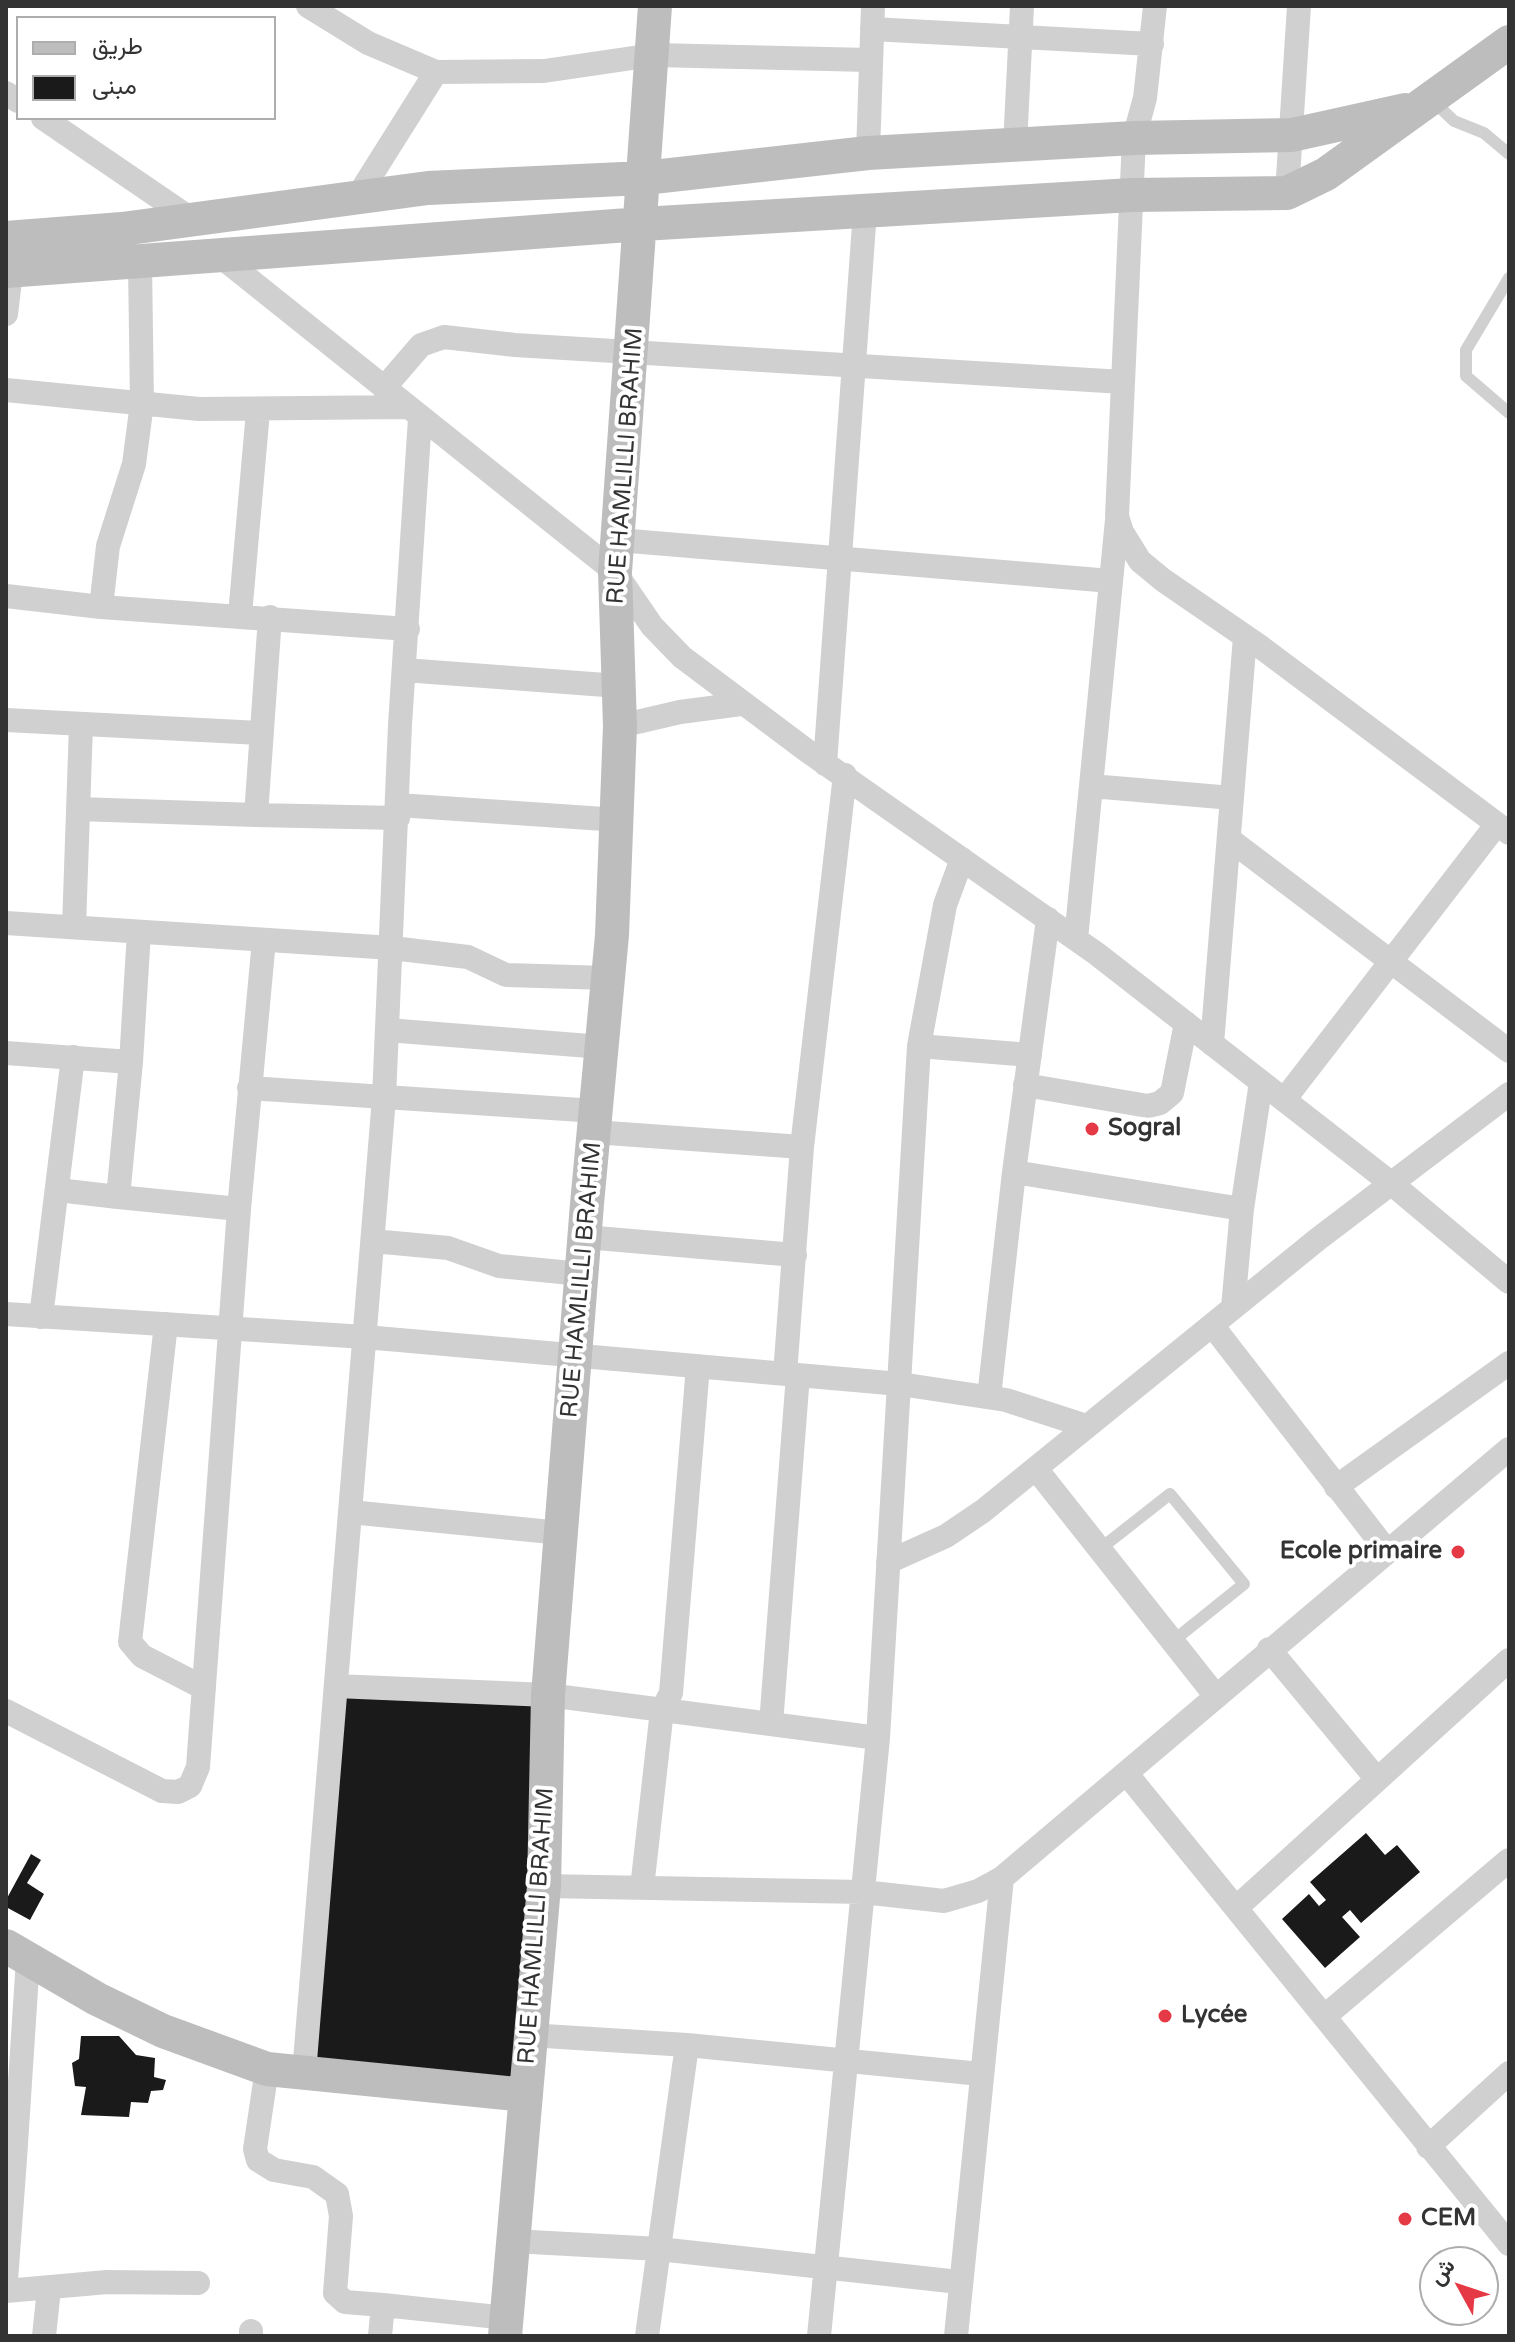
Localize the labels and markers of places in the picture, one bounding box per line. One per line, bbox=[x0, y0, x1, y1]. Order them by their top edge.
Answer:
place label: Sogral bbox=[1108, 1115, 1181, 1143]
marker: Sogral bbox=[1083, 1120, 1101, 1138]
place label: Ecole primaire bbox=[1280, 1538, 1442, 1566]
marker: Ecole primaire bbox=[1449, 1543, 1467, 1561]
place label: Lycée bbox=[1181, 2002, 1247, 2030]
marker: Lycée bbox=[1156, 2007, 1174, 2025]
place label: CEM bbox=[1421, 2205, 1476, 2233]
marker: CEM bbox=[1396, 2210, 1414, 2228]

